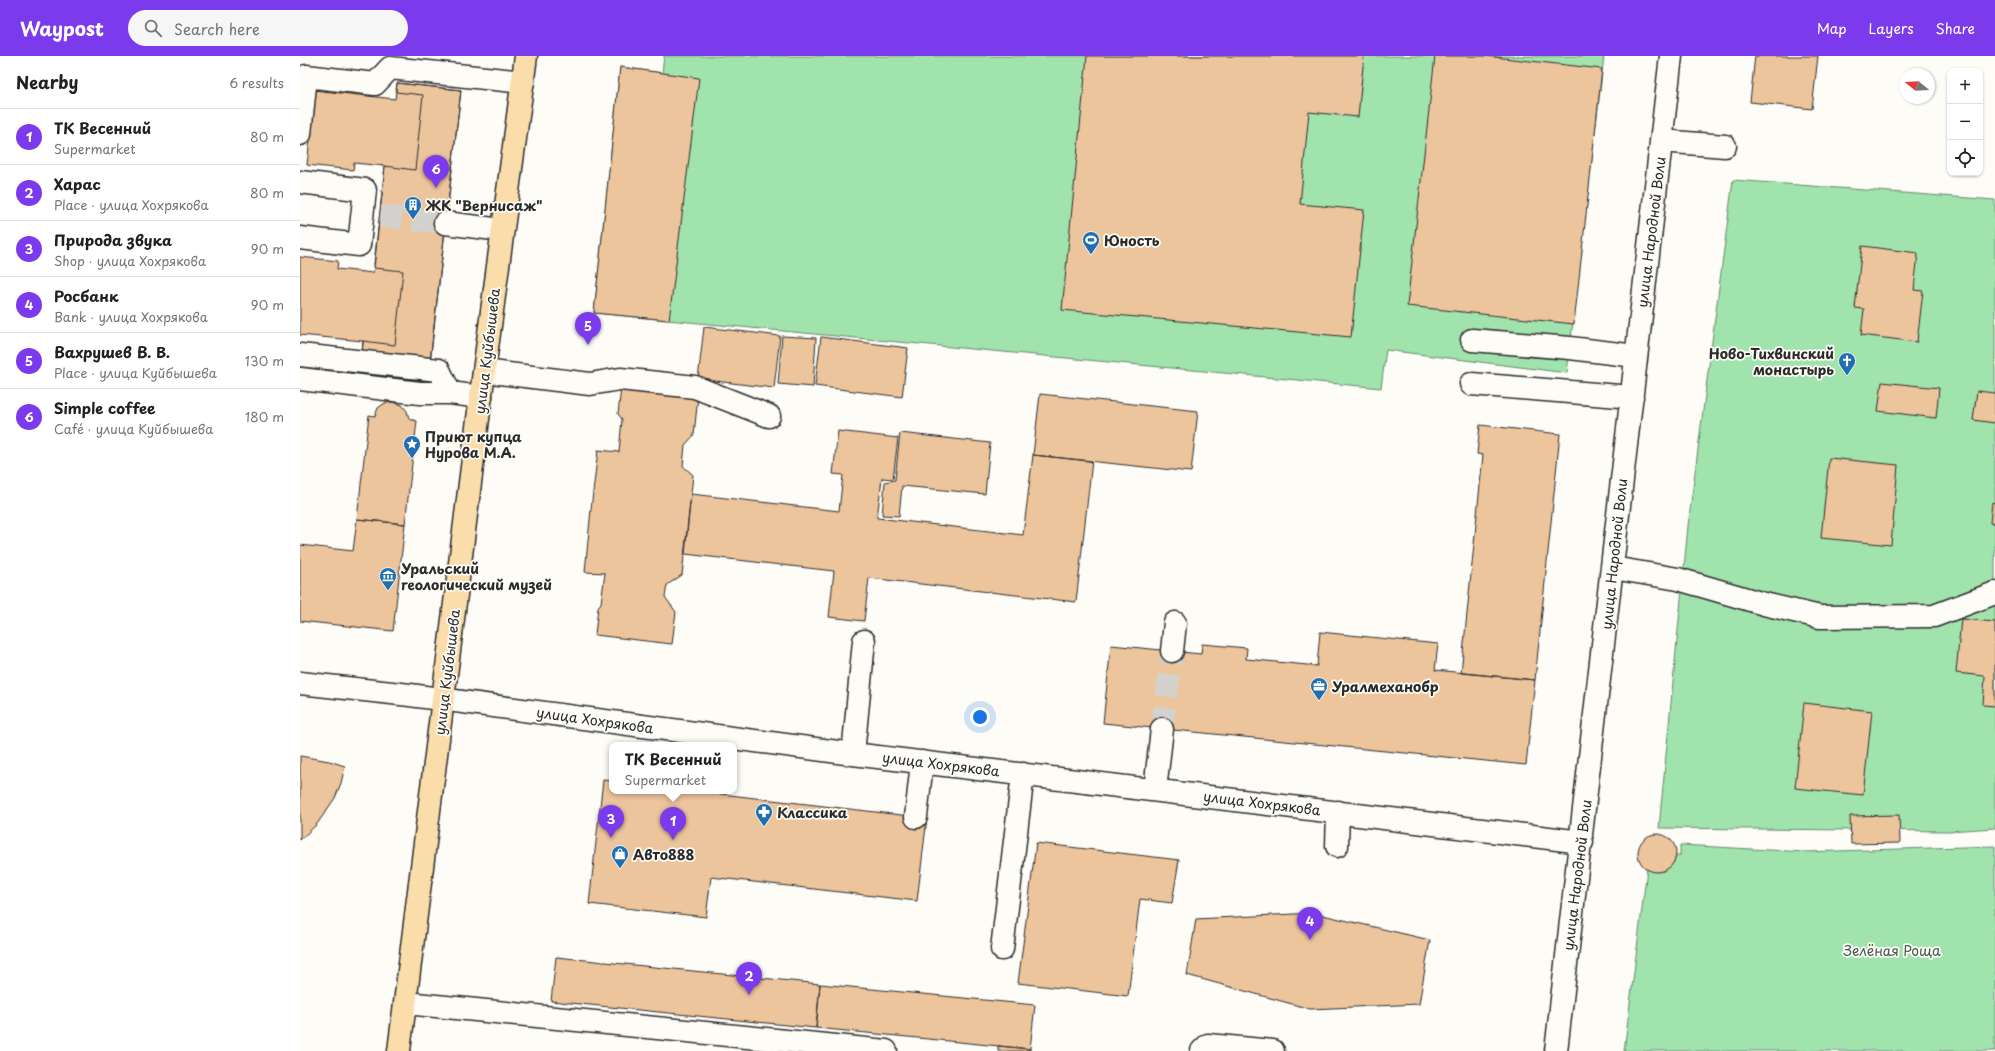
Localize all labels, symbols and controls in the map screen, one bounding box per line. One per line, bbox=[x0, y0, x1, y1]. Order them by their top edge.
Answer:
search box bbox=[128, 10, 408, 46]
text: Waypost bbox=[20, 14, 104, 42]
icon: search bbox=[142, 17, 164, 39]
text: Search here bbox=[174, 17, 260, 40]
text: Map bbox=[1817, 18, 1847, 39]
text: Layers bbox=[1869, 18, 1914, 39]
text: Share bbox=[1936, 18, 1975, 39]
north arrow bbox=[1899, 68, 1935, 104]
map controls bbox=[1947, 68, 1983, 176]
button: + bbox=[1947, 68, 1983, 104]
text: Nearby bbox=[16, 69, 78, 95]
text: 6 results bbox=[229, 73, 284, 92]
button: − bbox=[1947, 104, 1983, 140]
text: ТК Весенний bbox=[54, 116, 151, 139]
text: 1 bbox=[26, 127, 32, 146]
text: 80 m bbox=[250, 127, 284, 146]
text: Supermarket bbox=[54, 139, 136, 158]
button: locate bbox=[1947, 140, 1983, 176]
pin: 6 bbox=[423, 155, 449, 188]
street label: улица Народной Воли bbox=[1631, 155, 1671, 309]
text: Харас bbox=[54, 172, 101, 195]
text: 2 bbox=[24, 183, 34, 202]
text: 80 m bbox=[250, 183, 284, 202]
text: Place · улица Хохрякова bbox=[54, 195, 209, 214]
building icon: ЖК "Вернисаж" bbox=[403, 195, 423, 220]
place label: ЖК "Вернисаж" bbox=[425, 195, 542, 216]
text: Природа звука bbox=[54, 228, 172, 251]
sports icon: Юность bbox=[1081, 230, 1101, 255]
place label: Юность bbox=[1104, 230, 1160, 251]
text: 3 bbox=[25, 239, 33, 258]
text: 90 m bbox=[251, 239, 284, 258]
text: Shop · улица Хохрякова bbox=[54, 251, 206, 270]
text: Росбанк bbox=[54, 284, 118, 307]
street label: улица Куйбышева bbox=[469, 287, 505, 415]
text: 4 bbox=[25, 295, 33, 314]
text: 90 m bbox=[251, 295, 284, 314]
text: Bank · улица Хохрякова bbox=[54, 307, 208, 326]
pin: 5 bbox=[575, 312, 601, 345]
text: Вахрушев В. В. bbox=[54, 340, 170, 363]
place label: Ново-Тихвинский монастырь bbox=[1709, 343, 1834, 380]
text: 5 bbox=[25, 351, 33, 370]
text: 130 m bbox=[245, 351, 284, 370]
church icon: Ново-Тихвинский монастырь bbox=[1837, 351, 1857, 376]
text: Place · улица Куйбышева bbox=[54, 363, 217, 382]
text: Simple coffee bbox=[54, 396, 156, 419]
text: 6 bbox=[24, 407, 34, 426]
text: 180 m bbox=[245, 407, 284, 426]
text: Café · улица Куйбышева bbox=[54, 419, 213, 438]
place label: Приют купца Нурова М.А. bbox=[425, 426, 522, 463]
place icon: Приют купца Нурова М.А. bbox=[402, 434, 422, 459]
street label: улица Народной Воли bbox=[1596, 477, 1632, 631]
place label: Уральский геологический музей bbox=[400, 558, 552, 595]
museum icon: Уральский геологический музей bbox=[378, 566, 398, 591]
street label: улица Куйбышева bbox=[429, 608, 465, 736]
office icon: Уралмеханобр bbox=[1309, 676, 1329, 701]
place label: Уралмеханобр bbox=[1331, 676, 1439, 697]
street label: улица Хохрякова bbox=[535, 701, 655, 739]
your location bbox=[970, 707, 990, 727]
popup bbox=[609, 742, 737, 794]
street label: улица Хохрякова bbox=[881, 746, 1001, 782]
text: ТК Весенний bbox=[624, 747, 722, 770]
text: Supermarket bbox=[624, 770, 706, 789]
street label: улица Хохрякова bbox=[1202, 785, 1322, 821]
street label: улица Народной Воли bbox=[1557, 798, 1597, 952]
pharmacy icon: Классика bbox=[754, 802, 774, 827]
place label: Классика bbox=[777, 802, 848, 823]
pin: 3 bbox=[598, 805, 624, 838]
pin: 1 bbox=[660, 807, 686, 840]
shop icon: Авто888 bbox=[610, 844, 630, 869]
place label: Авто888 bbox=[633, 844, 695, 865]
pin: 4 bbox=[1297, 907, 1323, 940]
park label: Зелёная Роща bbox=[1843, 940, 1941, 961]
pin: 2 bbox=[736, 962, 762, 995]

